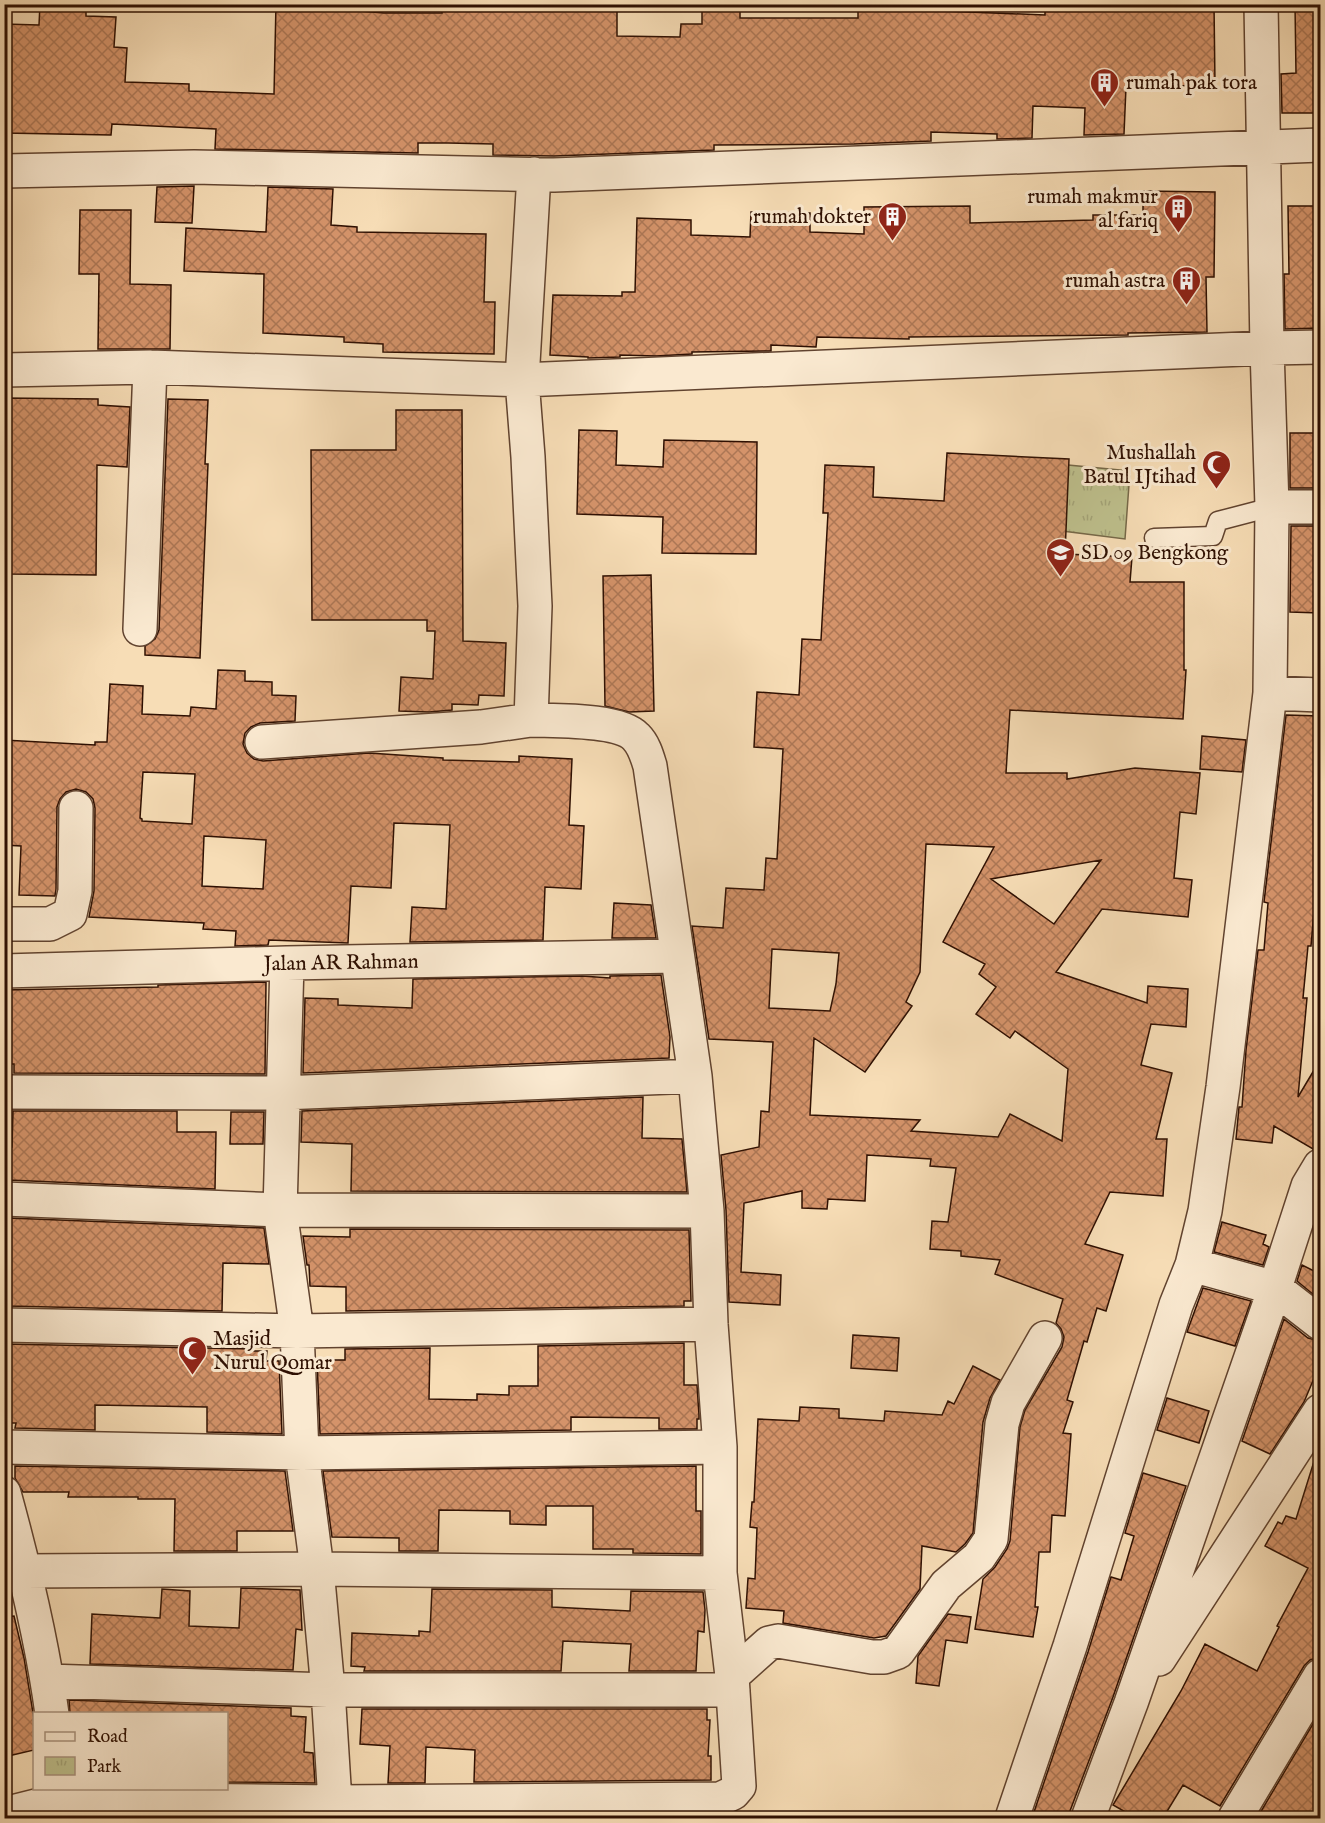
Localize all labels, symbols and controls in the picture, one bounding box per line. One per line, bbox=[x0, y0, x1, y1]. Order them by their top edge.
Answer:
building icon: rumah pak tora bbox=[1089, 66, 1121, 108]
place label: rumah pak tora bbox=[1126, 70, 1258, 97]
place label: rumah makmur al fariq bbox=[1027, 184, 1159, 235]
building icon: rumah makmur al fariq bbox=[1163, 192, 1195, 234]
building icon: rumah dokter bbox=[876, 200, 908, 242]
place label: rumah dokter bbox=[753, 204, 871, 231]
building icon: rumah astra bbox=[1170, 264, 1202, 306]
place label: rumah astra bbox=[1065, 268, 1166, 295]
place label: Mushallah Batul IJtihad bbox=[1083, 440, 1197, 491]
mosque icon: Mushallah Batul IJtihad bbox=[1201, 448, 1233, 490]
school or university icon: SD 09 Bengkong bbox=[1044, 536, 1076, 578]
place label: SD 09 Bengkong bbox=[1081, 540, 1229, 567]
street label: Jalan AR Rahman bbox=[261, 949, 419, 978]
place label: Masjid Nurul Qomar bbox=[213, 1326, 332, 1377]
mosque icon: Masjid Nurul Qomar bbox=[176, 1334, 208, 1376]
legend bbox=[33, 1712, 228, 1790]
text: Road bbox=[87, 1726, 128, 1749]
text: Park bbox=[87, 1756, 122, 1779]

